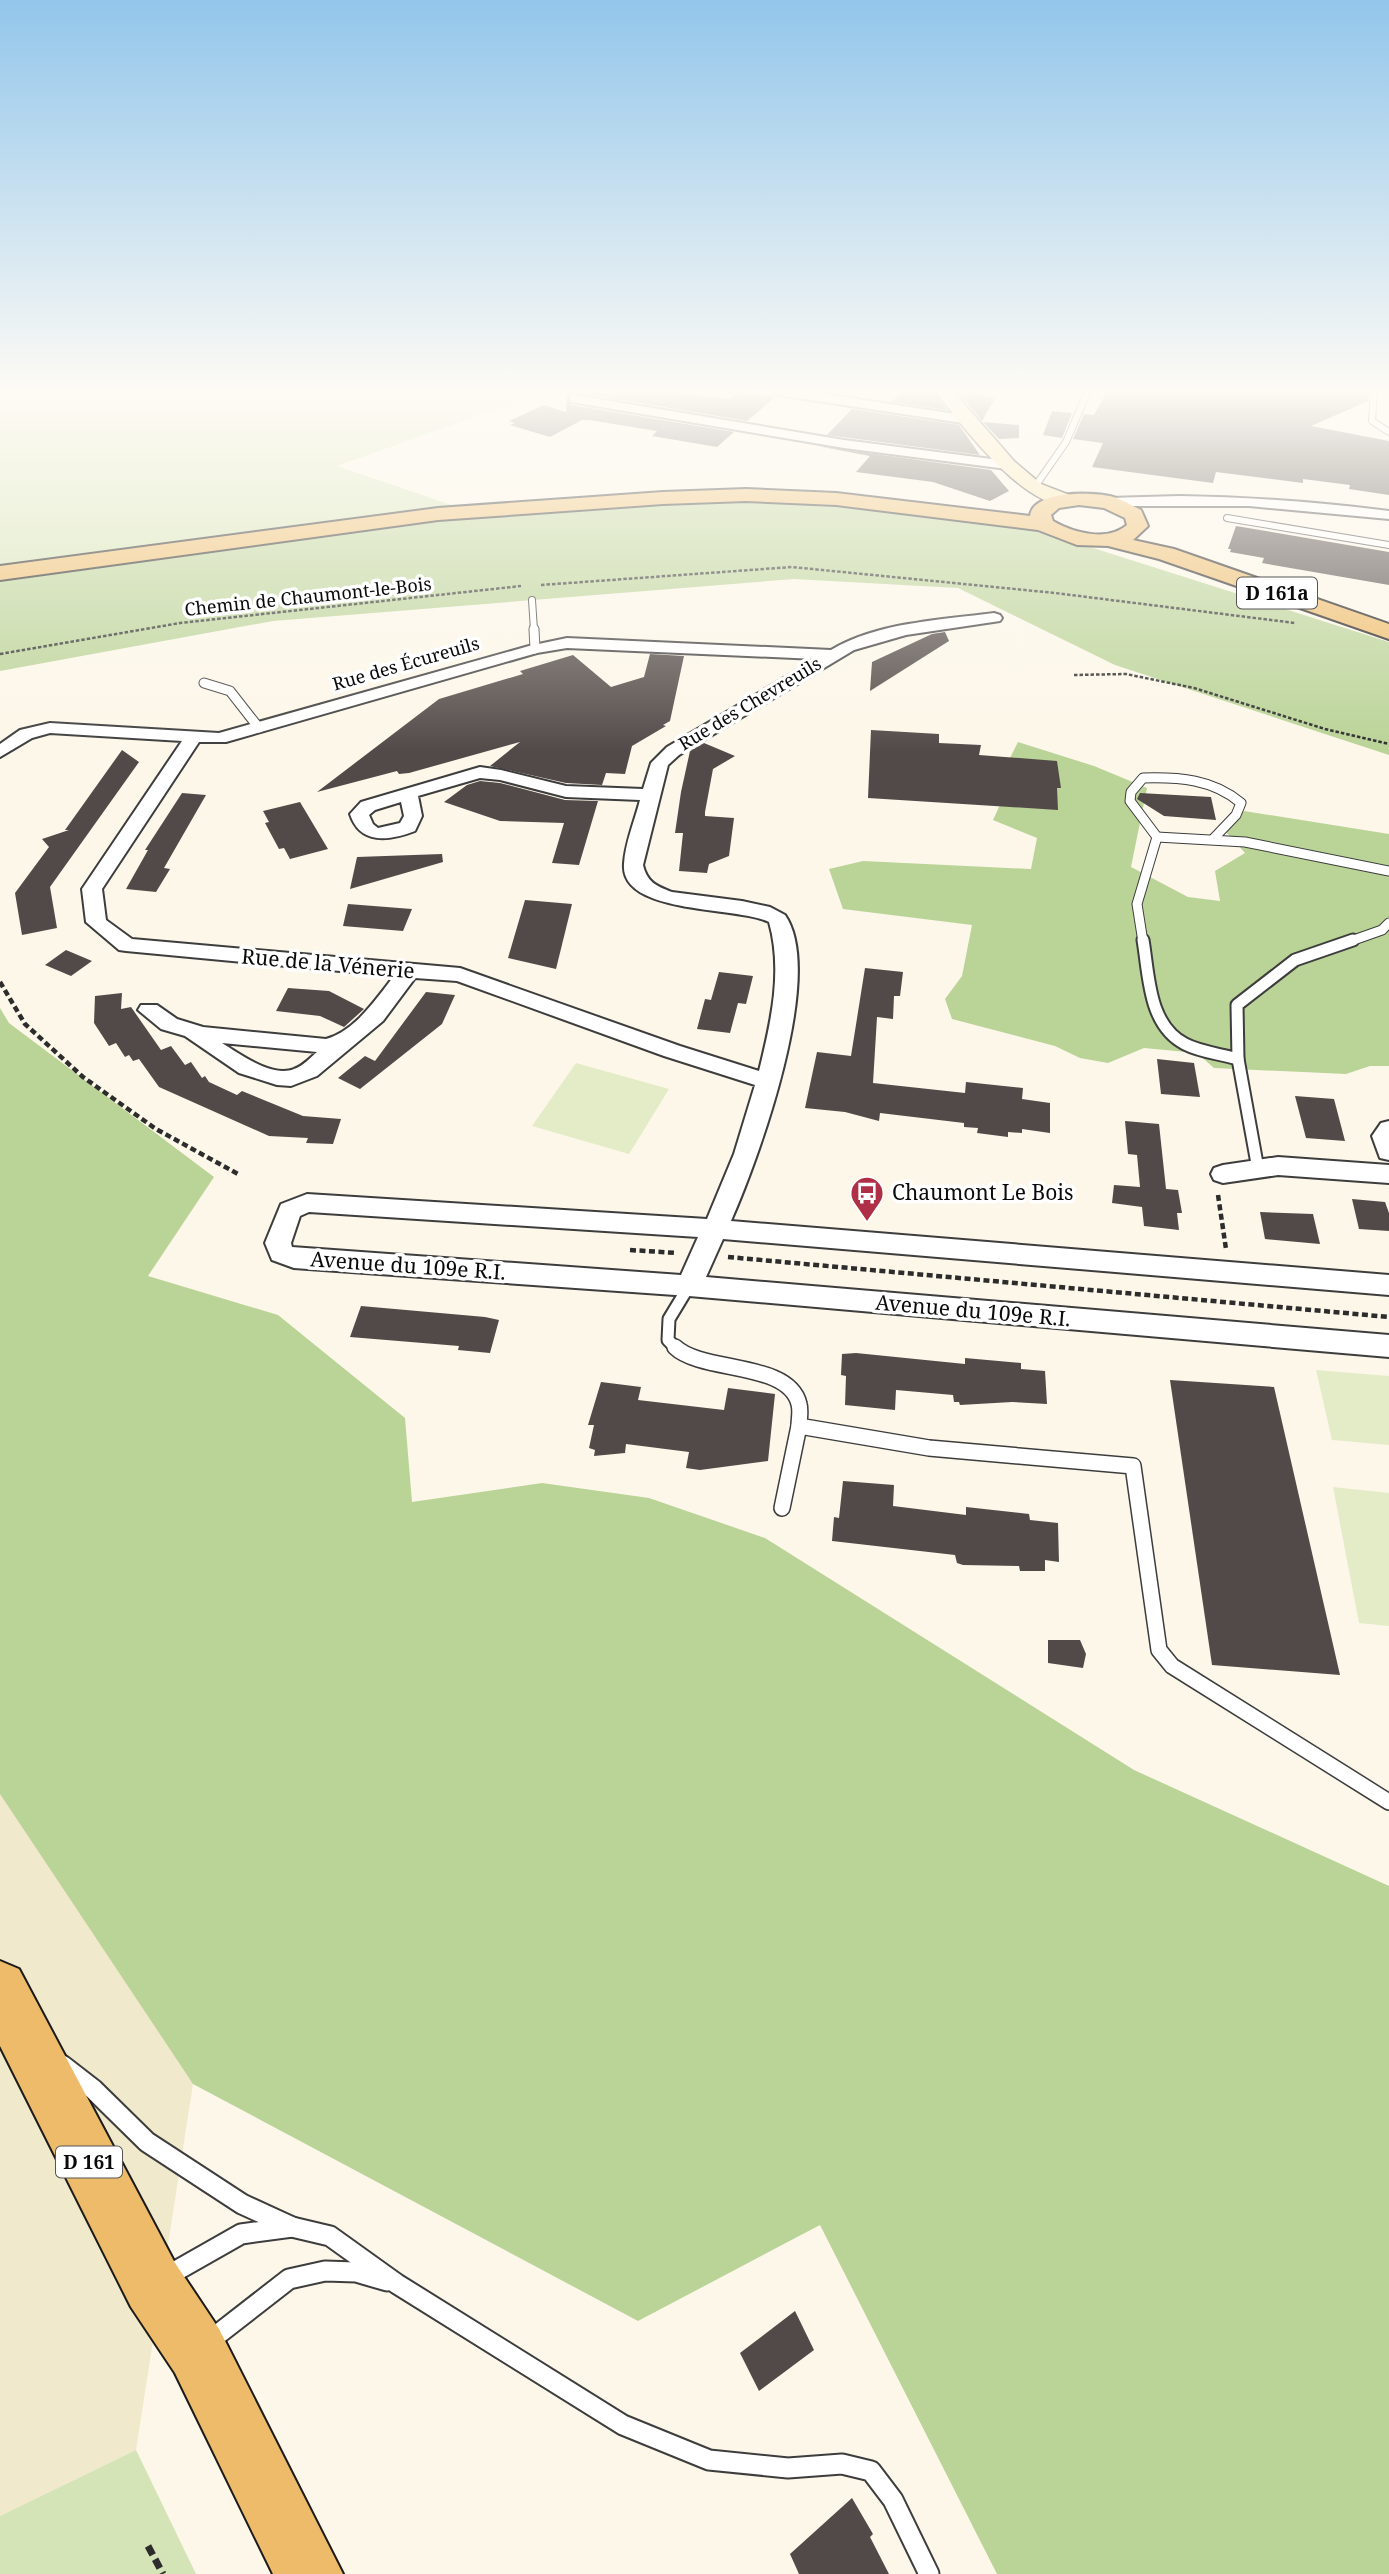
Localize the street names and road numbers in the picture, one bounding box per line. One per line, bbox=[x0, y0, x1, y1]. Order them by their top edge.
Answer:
street label: Chemin de Chaumont-le-Bois bbox=[183, 571, 433, 621]
road number: D 161a bbox=[1237, 578, 1317, 608]
street label: Rue des Écureuils bbox=[330, 631, 482, 695]
street label: Rue des Chevreuils bbox=[674, 651, 825, 755]
street label: Rue de la Vénerie bbox=[240, 941, 416, 985]
street label: Avenue du 109e R.I. bbox=[309, 1244, 507, 1286]
street label: Avenue du 109e R.I. bbox=[874, 1288, 1072, 1332]
road number: D 161 bbox=[56, 2146, 122, 2178]

